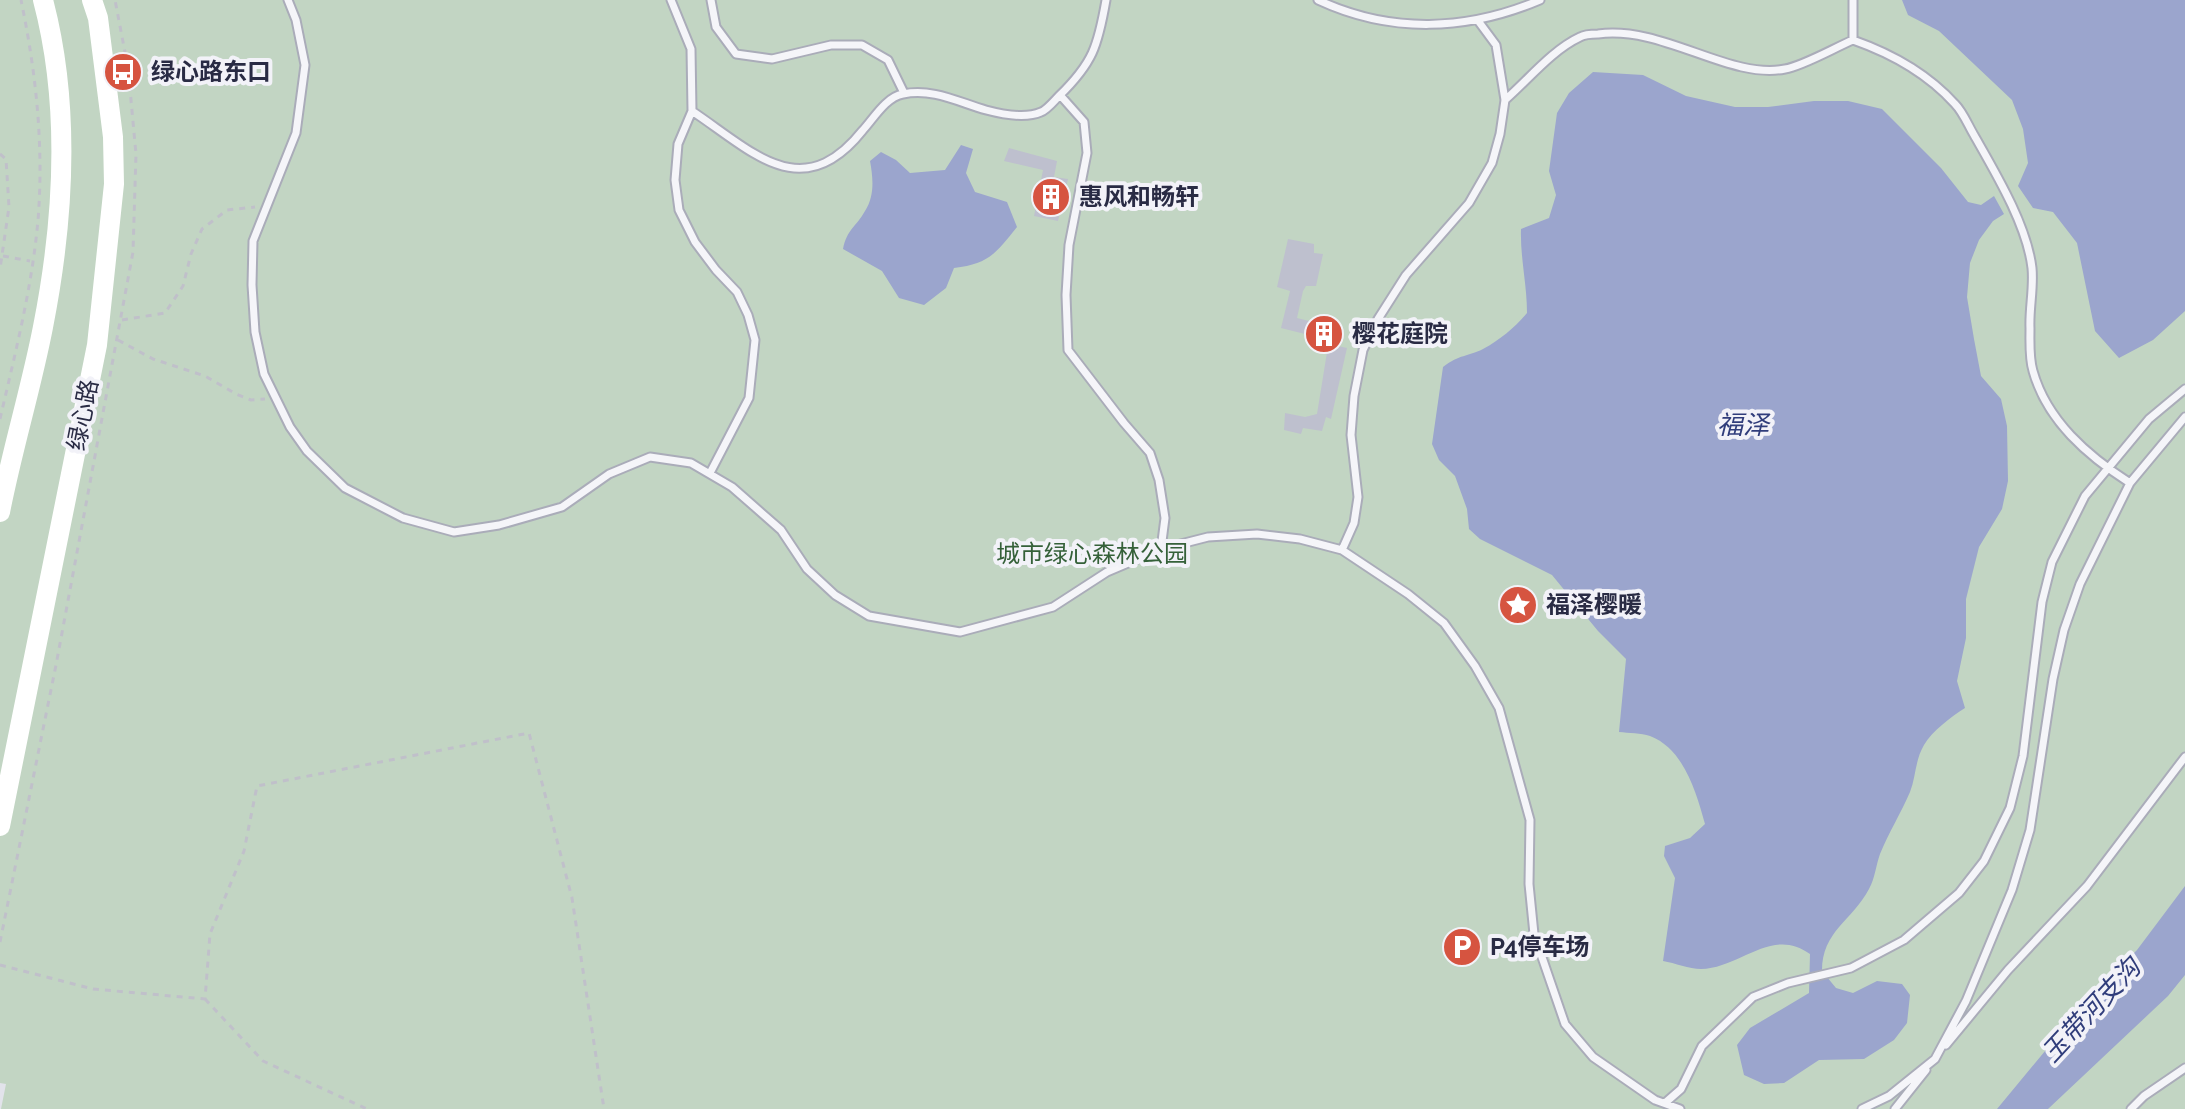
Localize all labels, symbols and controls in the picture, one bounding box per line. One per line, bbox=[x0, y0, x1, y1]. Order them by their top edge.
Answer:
bus stop icon: 绿心路东口 bbox=[102, 51, 144, 93]
place label: 绿心路东口 bbox=[151, 57, 271, 86]
building icon: 惠风和畅轩 bbox=[1030, 176, 1072, 218]
place label: 惠风和畅轩 bbox=[1079, 182, 1199, 211]
building icon: 樱花庭院 bbox=[1303, 313, 1345, 355]
place label: 樱花庭院 bbox=[1352, 319, 1448, 348]
street label: 绿心路 bbox=[61, 377, 104, 453]
water label: 福泽 bbox=[1717, 410, 1771, 440]
park label: 城市绿心森林公园 bbox=[996, 539, 1188, 568]
place icon: 福泽樱暖 bbox=[1497, 584, 1539, 626]
place label: 福泽樱暖 bbox=[1546, 590, 1642, 619]
parking icon: P4停车场 bbox=[1441, 926, 1483, 968]
place label: P4停车场 bbox=[1490, 932, 1590, 961]
water label: 玉带河支沟 bbox=[2036, 950, 2148, 1068]

